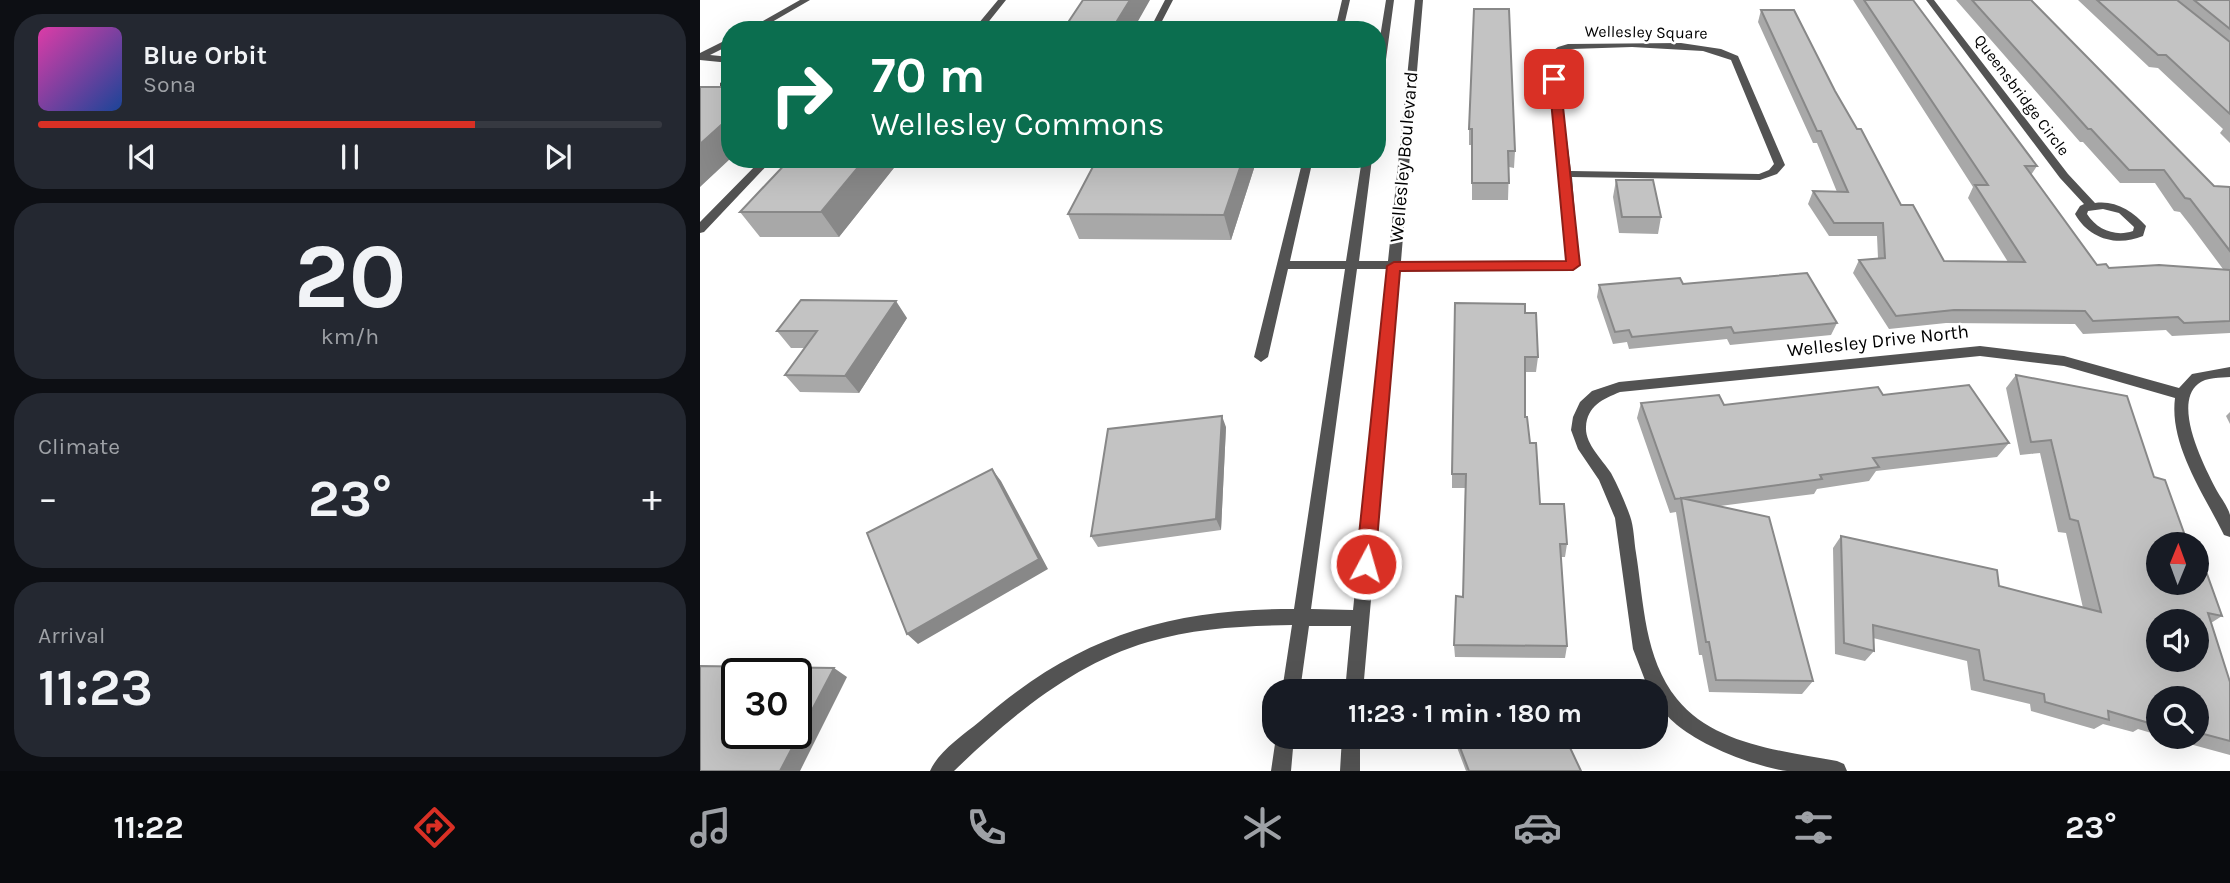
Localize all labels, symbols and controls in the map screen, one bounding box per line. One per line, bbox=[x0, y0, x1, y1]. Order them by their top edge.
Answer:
street label: Wellesley Square bbox=[1584, 21, 1708, 43]
street label: Queensbridge Circle bbox=[1970, 31, 2074, 159]
text: Blue Orbit bbox=[143, 40, 267, 71]
text: 70 m bbox=[871, 47, 985, 104]
icon: right bbox=[756, 49, 847, 140]
pin bbox=[1524, 49, 1584, 109]
icon: arrive bbox=[1535, 60, 1573, 98]
street label: Wellesley Boulevard bbox=[1386, 70, 1422, 244]
text: Sona bbox=[143, 71, 196, 98]
text: Wellesley Commons bbox=[871, 106, 1165, 143]
icon: previous bbox=[123, 138, 161, 176]
icon: pause bbox=[331, 138, 369, 176]
icon: next bbox=[539, 138, 577, 176]
text: 20 bbox=[294, 224, 406, 330]
street label: Wellesley Drive North bbox=[1786, 321, 1970, 361]
text: km/h bbox=[321, 323, 379, 350]
text: Climate bbox=[38, 433, 120, 460]
text: 23° bbox=[308, 468, 392, 529]
text: − bbox=[38, 476, 58, 521]
text: + bbox=[642, 476, 662, 521]
position arrow bbox=[1329, 527, 1403, 601]
north arrow bbox=[2146, 532, 2208, 595]
map controls bbox=[2146, 532, 2209, 749]
button: sound bbox=[2146, 609, 2209, 672]
text: Arrival bbox=[38, 622, 105, 649]
text: 11:23 bbox=[38, 657, 153, 718]
speed limit sign: 30 bbox=[721, 658, 812, 749]
button: search bbox=[2146, 686, 2209, 749]
text: 11:23 · 1 min · 180 m bbox=[1348, 698, 1582, 729]
icon: directions bbox=[410, 803, 459, 852]
icon: music bbox=[686, 803, 735, 852]
icon: phone bbox=[962, 803, 1011, 852]
icon: climate bbox=[1238, 803, 1287, 852]
icon: car bbox=[1513, 803, 1562, 852]
icon: filters bbox=[1789, 803, 1838, 852]
text: 11:22 bbox=[113, 809, 184, 846]
text: 23° bbox=[2065, 809, 2117, 846]

